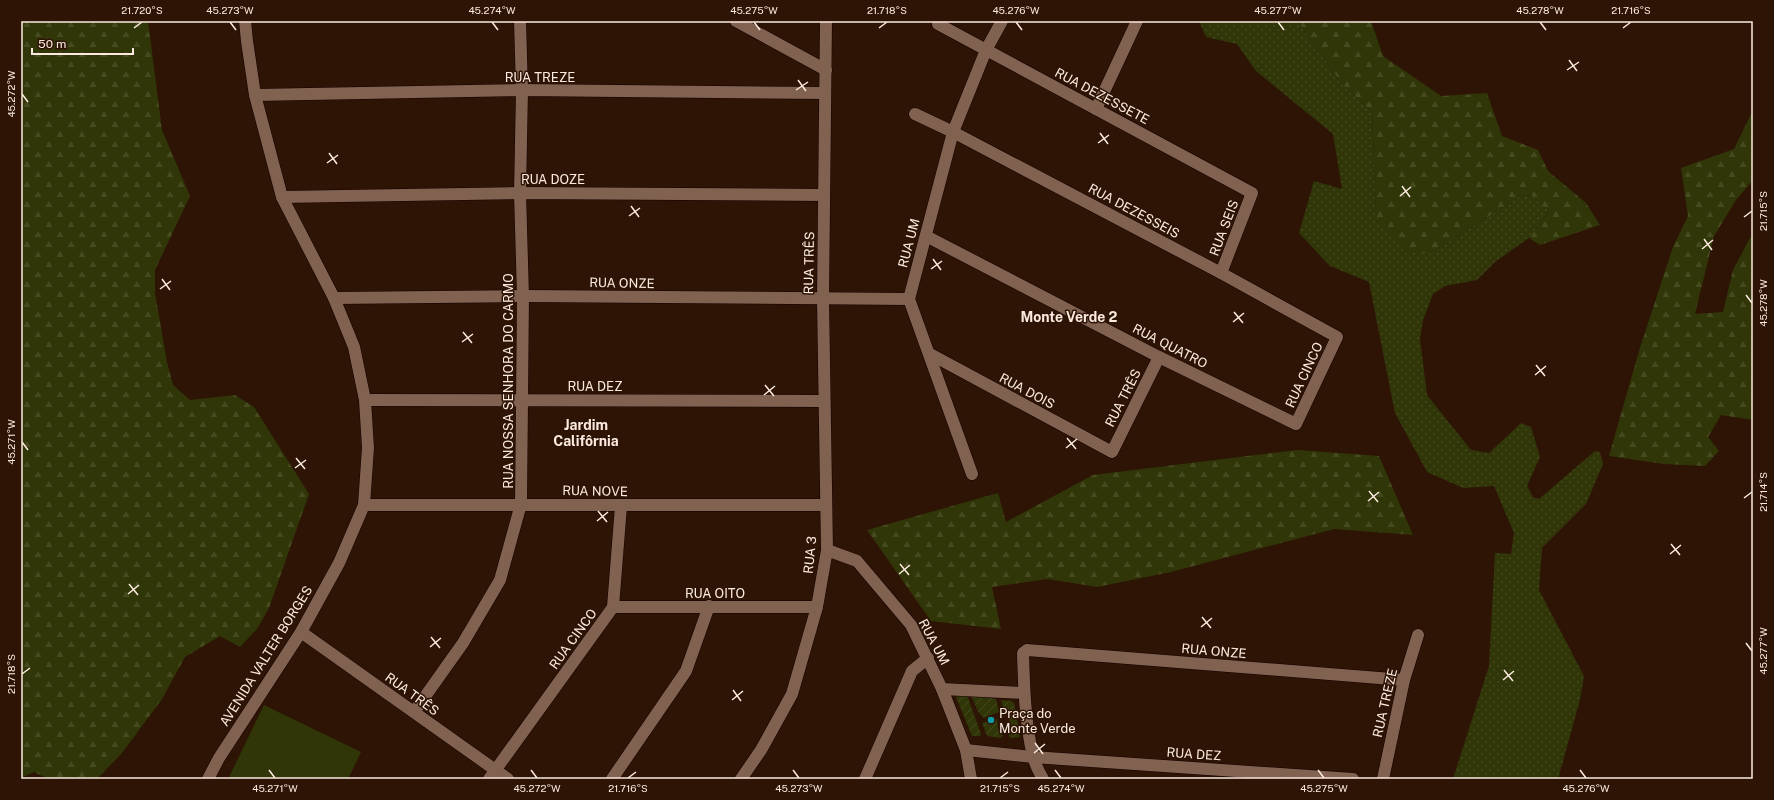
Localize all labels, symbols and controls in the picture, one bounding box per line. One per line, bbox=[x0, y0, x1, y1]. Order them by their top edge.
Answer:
text: 21.720°S bbox=[121, 4, 163, 16]
text: 45.273°W bbox=[206, 4, 254, 16]
text: 45.274°W bbox=[468, 4, 516, 16]
text: 45.275°W bbox=[730, 4, 778, 16]
text: 21.718°S bbox=[867, 4, 907, 16]
text: 45.276°W bbox=[992, 4, 1040, 16]
text: 45.277°W bbox=[1254, 4, 1302, 16]
text: 45.278°W bbox=[1516, 4, 1564, 16]
text: 21.716°S bbox=[1611, 4, 1651, 16]
scale bar bbox=[32, 30, 133, 56]
text: 50 m bbox=[38, 37, 66, 51]
street label: RUA DEZESSETE bbox=[1052, 65, 1152, 127]
text: 45.272°W bbox=[5, 70, 17, 118]
street label: RUA TREZE bbox=[505, 70, 575, 85]
street label: RUA DOZE bbox=[521, 172, 585, 187]
street label: RUA DEZESSEIS bbox=[1086, 181, 1182, 241]
text: 21.715°S bbox=[1757, 191, 1769, 231]
street label: RUA SEIS bbox=[1206, 198, 1242, 258]
street label: RUA UM bbox=[895, 217, 923, 269]
street label: RUA TRÊS bbox=[801, 231, 817, 295]
street label: RUA NOSSA SENHORA DO CARMO bbox=[501, 273, 516, 489]
street label: RUA ONZE bbox=[589, 275, 655, 291]
text: 45.278°W bbox=[1757, 279, 1769, 327]
district label: Monte Verde 2 bbox=[1021, 309, 1118, 325]
street label: RUA QUATRO bbox=[1130, 321, 1210, 371]
street label: RUA CINCO bbox=[1282, 340, 1326, 410]
street label: RUA TRÊS bbox=[1102, 367, 1144, 429]
street label: RUA DOIS bbox=[997, 370, 1057, 412]
street label: RUA DEZ bbox=[568, 379, 622, 394]
district label: Jardim Califôrnia bbox=[553, 417, 619, 449]
text: 45.271°W bbox=[5, 419, 17, 465]
text: 21.714°S bbox=[1757, 472, 1769, 512]
street label: RUA NOVE bbox=[562, 483, 628, 499]
street label: RUA 3 bbox=[801, 535, 819, 575]
street label: AVENIDA VALTER BORGES bbox=[217, 583, 315, 729]
street label: RUA OITO bbox=[685, 586, 745, 601]
street label: RUA CINCO bbox=[546, 606, 600, 672]
street label: RUA UM bbox=[916, 616, 952, 668]
text: 45.277°W bbox=[1757, 627, 1769, 675]
street label: RUA ONZE bbox=[1181, 641, 1247, 661]
text: 21.718°S bbox=[5, 654, 17, 694]
street label: RUA TREZE bbox=[1370, 667, 1400, 739]
street label: RUA TRÊS bbox=[382, 669, 442, 719]
place label: Praça do Monte Verde bbox=[999, 706, 1076, 736]
marker: Praça do Monte Verde bbox=[986, 715, 996, 725]
street label: RUA DEZ bbox=[1166, 745, 1222, 763]
text: 45.271°W bbox=[252, 782, 298, 794]
text: 45.272°W bbox=[513, 782, 561, 794]
text: 21.716°S bbox=[608, 782, 648, 794]
text: 45.273°W bbox=[775, 782, 823, 794]
text: 21.715°S bbox=[980, 782, 1020, 794]
text: 45.274°W bbox=[1037, 782, 1085, 794]
text: 45.275°W bbox=[1300, 782, 1348, 794]
text: 45.276°W bbox=[1562, 782, 1610, 794]

